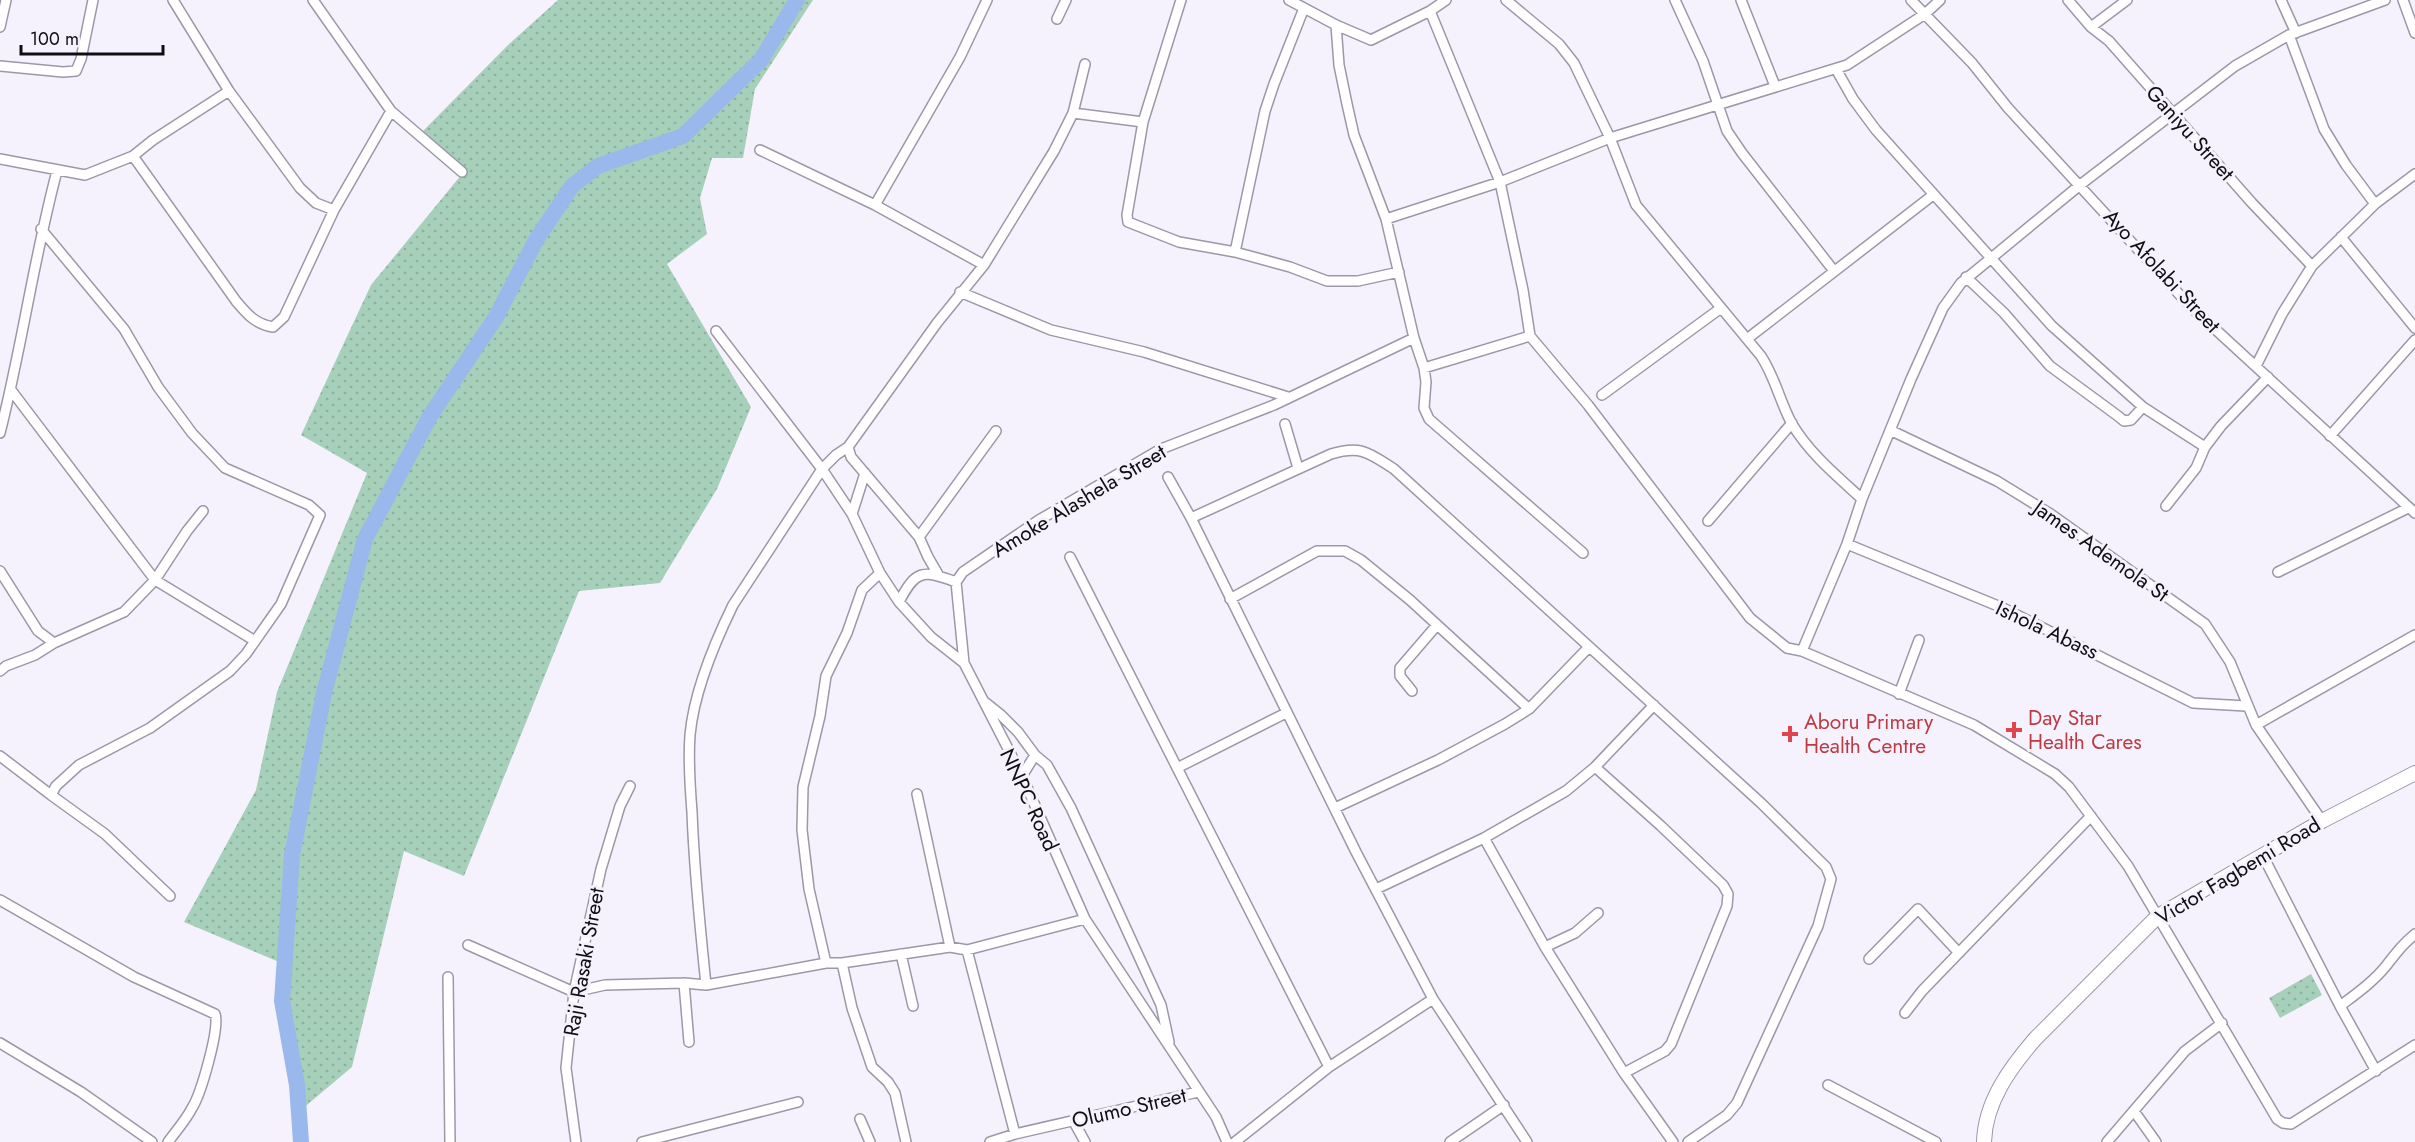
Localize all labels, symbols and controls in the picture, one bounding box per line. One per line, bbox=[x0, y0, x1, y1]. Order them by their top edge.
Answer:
scale bar bbox=[21, 18, 164, 56]
text: 100 m bbox=[30, 26, 79, 52]
street label: Ganiyu Street bbox=[2139, 79, 2241, 187]
street label: Ayo Afolabi Street bbox=[2097, 202, 2227, 340]
street label: Amoke Alashela Street bbox=[986, 437, 1172, 565]
street label: James Ademola St bbox=[2025, 491, 2175, 609]
street label: Ishola Abass bbox=[1991, 593, 2103, 667]
place label: Day Star Health Cares bbox=[2028, 703, 2142, 757]
place label: Aboru Primary Health Centre bbox=[1804, 707, 1934, 761]
marker: Day Star Health Cares bbox=[2005, 721, 2023, 739]
marker: Aboru Primary Health Centre bbox=[1781, 725, 1799, 743]
street label: NNPC Road bbox=[992, 744, 1066, 856]
street label: Victor Fagbemi Road bbox=[2150, 810, 2326, 932]
street label: Raji Rasaki Street bbox=[556, 885, 612, 1039]
street label: Olumo Street bbox=[1069, 1080, 1189, 1136]

